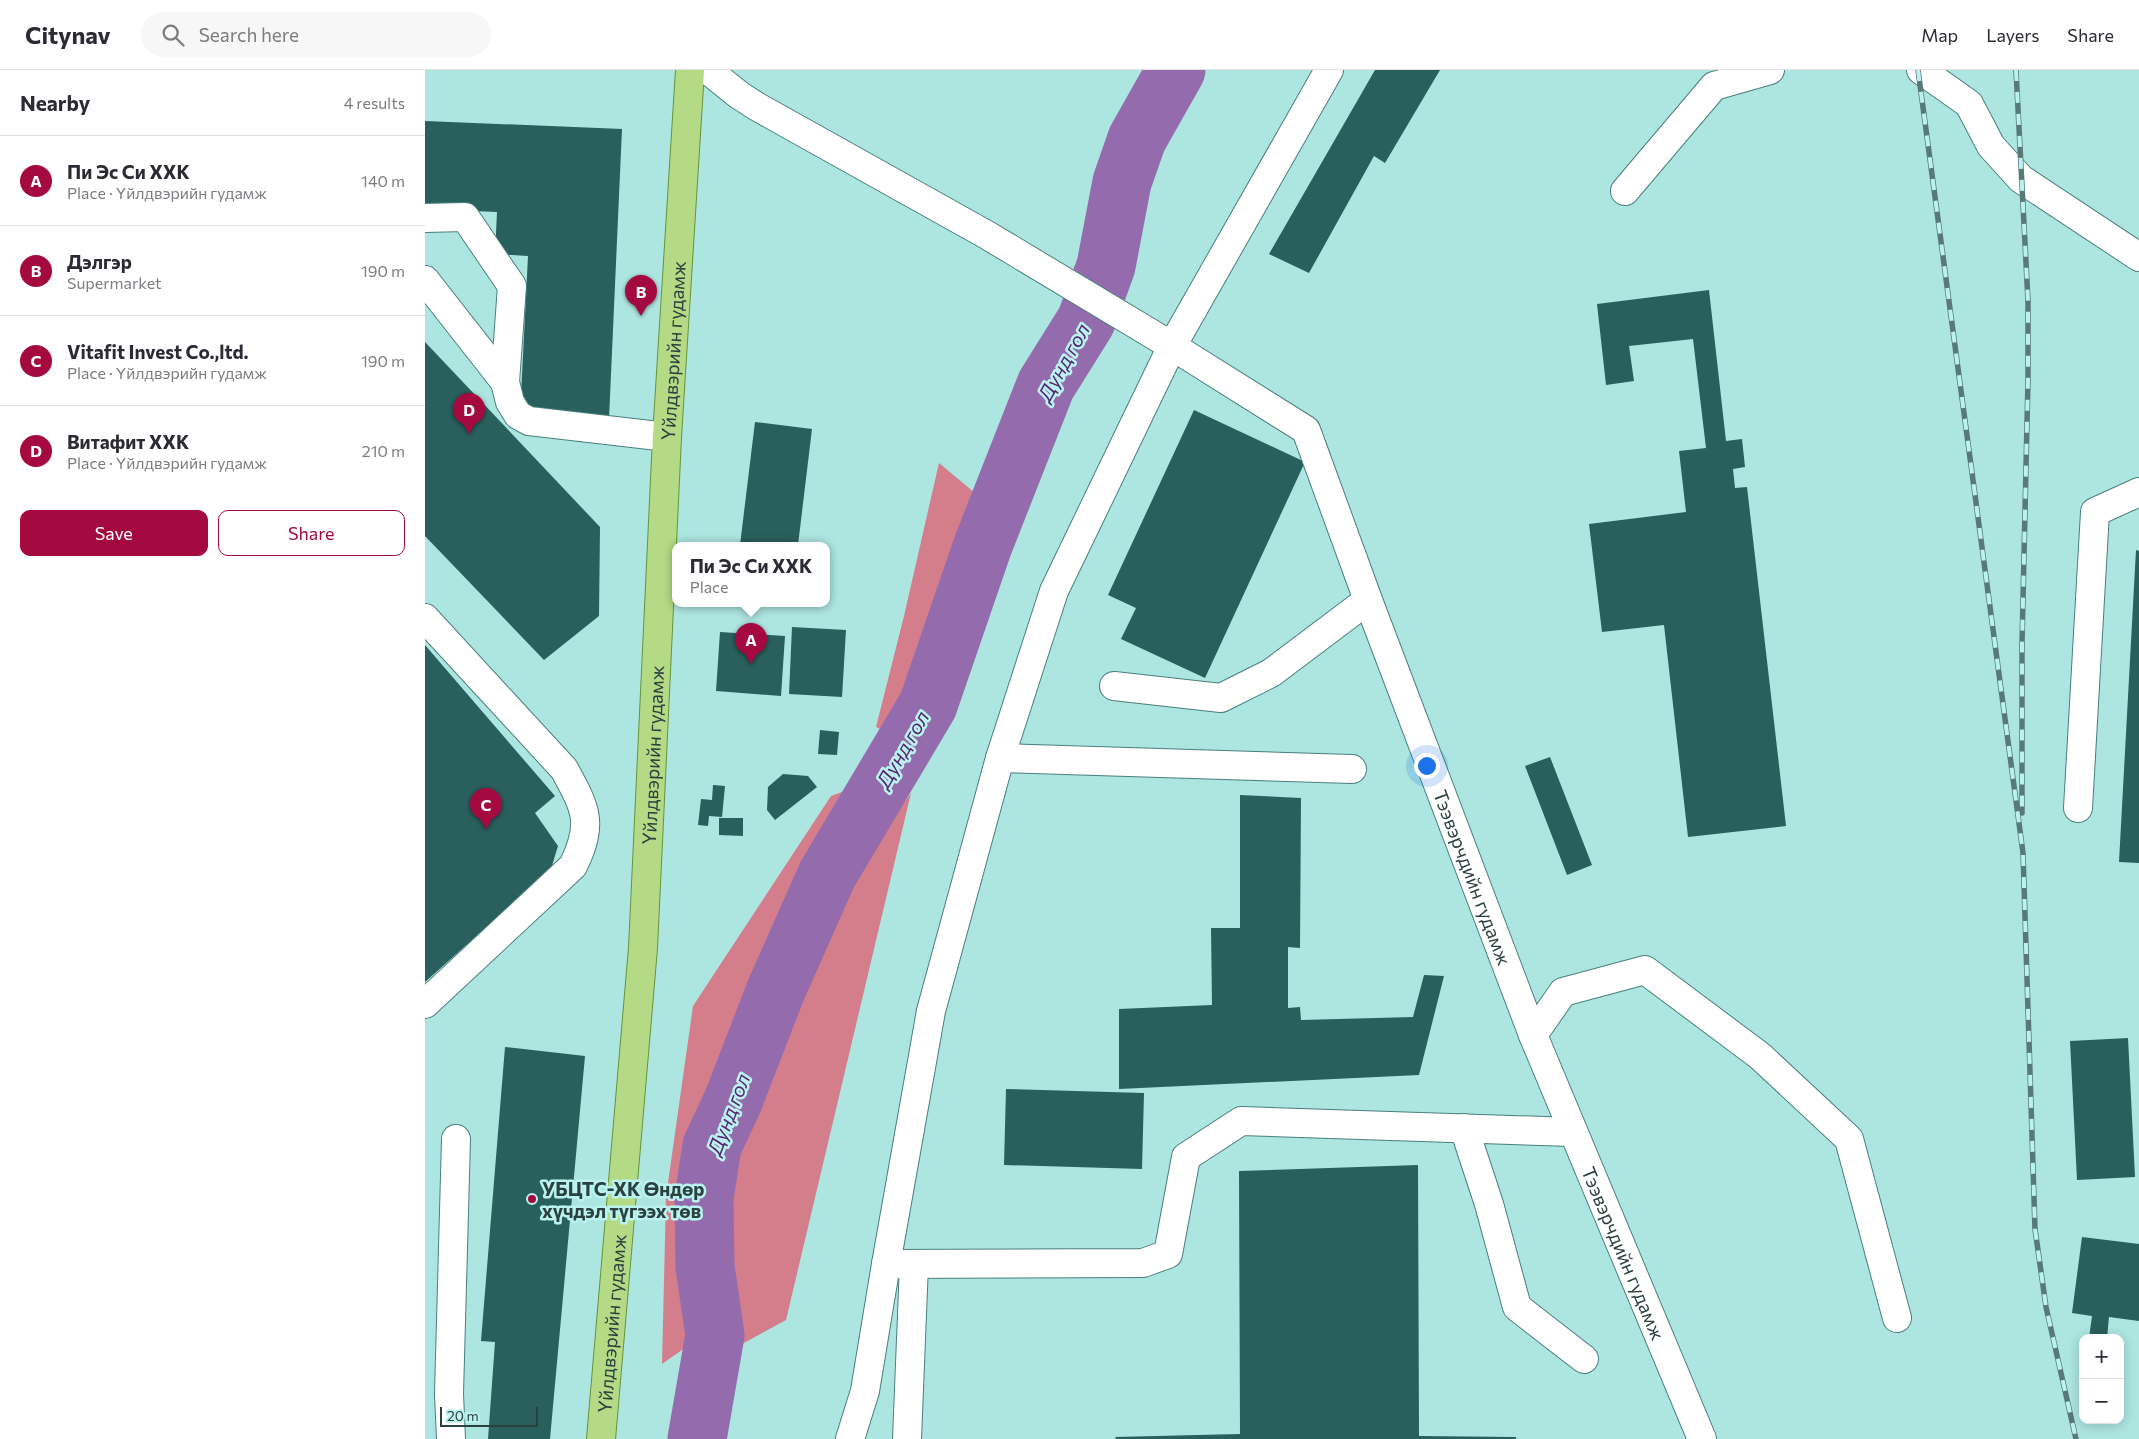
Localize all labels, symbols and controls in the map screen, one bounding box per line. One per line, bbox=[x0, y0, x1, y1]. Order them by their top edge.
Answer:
search box bbox=[141, 12, 491, 57]
text: Citynav bbox=[25, 20, 111, 49]
icon: search bbox=[159, 21, 187, 49]
text: Search here bbox=[199, 23, 299, 46]
text: Map bbox=[1921, 24, 1958, 46]
text: Layers bbox=[1986, 24, 2039, 46]
text: Share bbox=[2067, 24, 2114, 46]
text: Nearby bbox=[20, 90, 90, 115]
text: 4 results bbox=[344, 93, 405, 112]
text: Пи Эс Си ХХК bbox=[67, 160, 190, 183]
text: A bbox=[30, 171, 42, 190]
text: 140 m bbox=[361, 171, 405, 190]
text: Place · Yйлдвэрийн гудамж bbox=[67, 183, 267, 202]
text: Дэлгэр bbox=[67, 250, 132, 273]
street label: Yйлдвэрийн гудамж bbox=[655, 260, 690, 441]
text: B bbox=[31, 261, 41, 280]
text: 190 m bbox=[361, 261, 405, 280]
text: Supermarket bbox=[67, 273, 162, 292]
pin: B bbox=[625, 275, 657, 316]
water label: Дунд гол bbox=[1031, 319, 1094, 407]
text: Vitafit Invest Co.,ltd. bbox=[67, 340, 249, 363]
text: C bbox=[31, 351, 41, 370]
text: 190 m bbox=[361, 351, 405, 370]
text: Place · Yйлдвэрийн гудамж bbox=[67, 363, 267, 382]
pin: D bbox=[453, 393, 485, 434]
text: Витафит ХХК bbox=[67, 430, 189, 453]
text: D bbox=[30, 441, 42, 460]
text: 210 m bbox=[362, 441, 405, 460]
text: Place · Yйлдвэрийн гудамж bbox=[67, 453, 267, 472]
button: Save bbox=[20, 510, 208, 556]
button: Share bbox=[218, 510, 405, 556]
popup bbox=[672, 542, 830, 607]
text: Пи Эс Си ХХК bbox=[690, 554, 812, 577]
text: Place bbox=[690, 577, 728, 596]
pin: A bbox=[735, 623, 767, 664]
street label: Yйлдвэрийн гудамж bbox=[636, 665, 668, 845]
water label: Дунд гол bbox=[869, 706, 934, 793]
your location bbox=[1414, 753, 1440, 779]
street label: Тээвэрчдийн гудамж bbox=[1430, 786, 1517, 968]
pin: C bbox=[470, 788, 502, 829]
water label: Дунд гол bbox=[701, 1070, 755, 1160]
street label: Тээвэрчдийн гудамж bbox=[1578, 1163, 1671, 1343]
place label: УБЦТС-ХК Өндөр хүчдэл түгээх төв bbox=[542, 1177, 705, 1222]
marker: УБЦТС-ХК Өндөр хүчдэл түгээх төв bbox=[526, 1193, 538, 1205]
street label: Yйлдвэрийн гудамж bbox=[592, 1233, 630, 1414]
map controls bbox=[2079, 1334, 2124, 1424]
button: + bbox=[2079, 1334, 2124, 1379]
button: − bbox=[2079, 1379, 2124, 1424]
scale bar bbox=[440, 1404, 537, 1427]
text: 20 m bbox=[447, 1407, 479, 1424]

